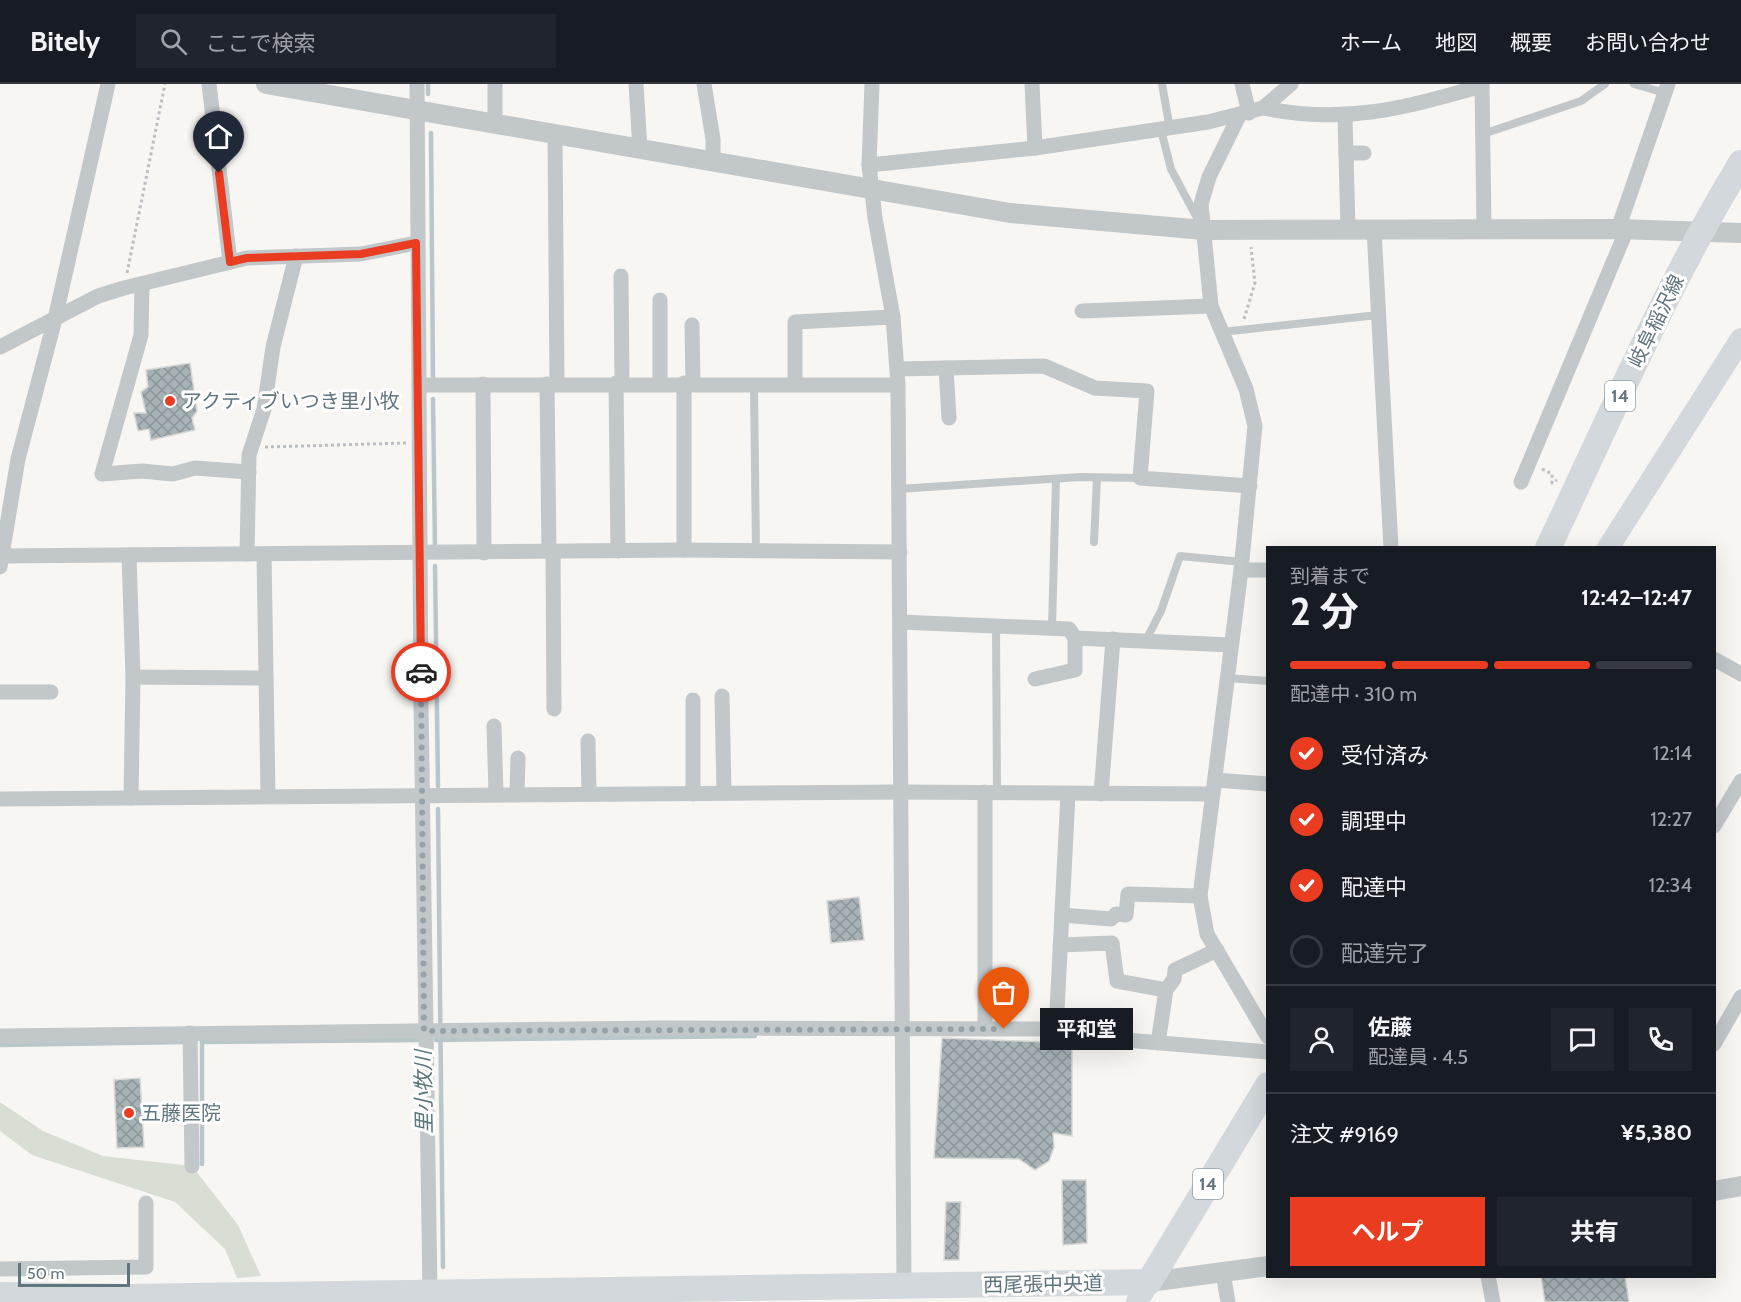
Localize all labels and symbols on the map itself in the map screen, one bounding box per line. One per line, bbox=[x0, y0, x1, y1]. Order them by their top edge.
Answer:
pin bbox=[193, 111, 244, 173]
street label: 岐阜稲沢線 bbox=[1623, 271, 1689, 371]
road number: 14 bbox=[1605, 381, 1635, 411]
place label: アクティブいつき里小牧 bbox=[182, 389, 400, 413]
marker: アクティブいつき里小牧 bbox=[163, 394, 177, 408]
courier bbox=[391, 642, 451, 702]
pin bbox=[978, 967, 1029, 1029]
callout: 平和堂 bbox=[1040, 1008, 1133, 1050]
water label: 里小牧川 bbox=[410, 1048, 437, 1134]
place label: 五藤医院 bbox=[141, 1101, 221, 1125]
marker: 五藤医院 bbox=[122, 1106, 136, 1120]
road number: 14 bbox=[1193, 1169, 1223, 1199]
scale bar bbox=[18, 1260, 130, 1288]
street label: 西尾張中央道 bbox=[983, 1271, 1103, 1297]

